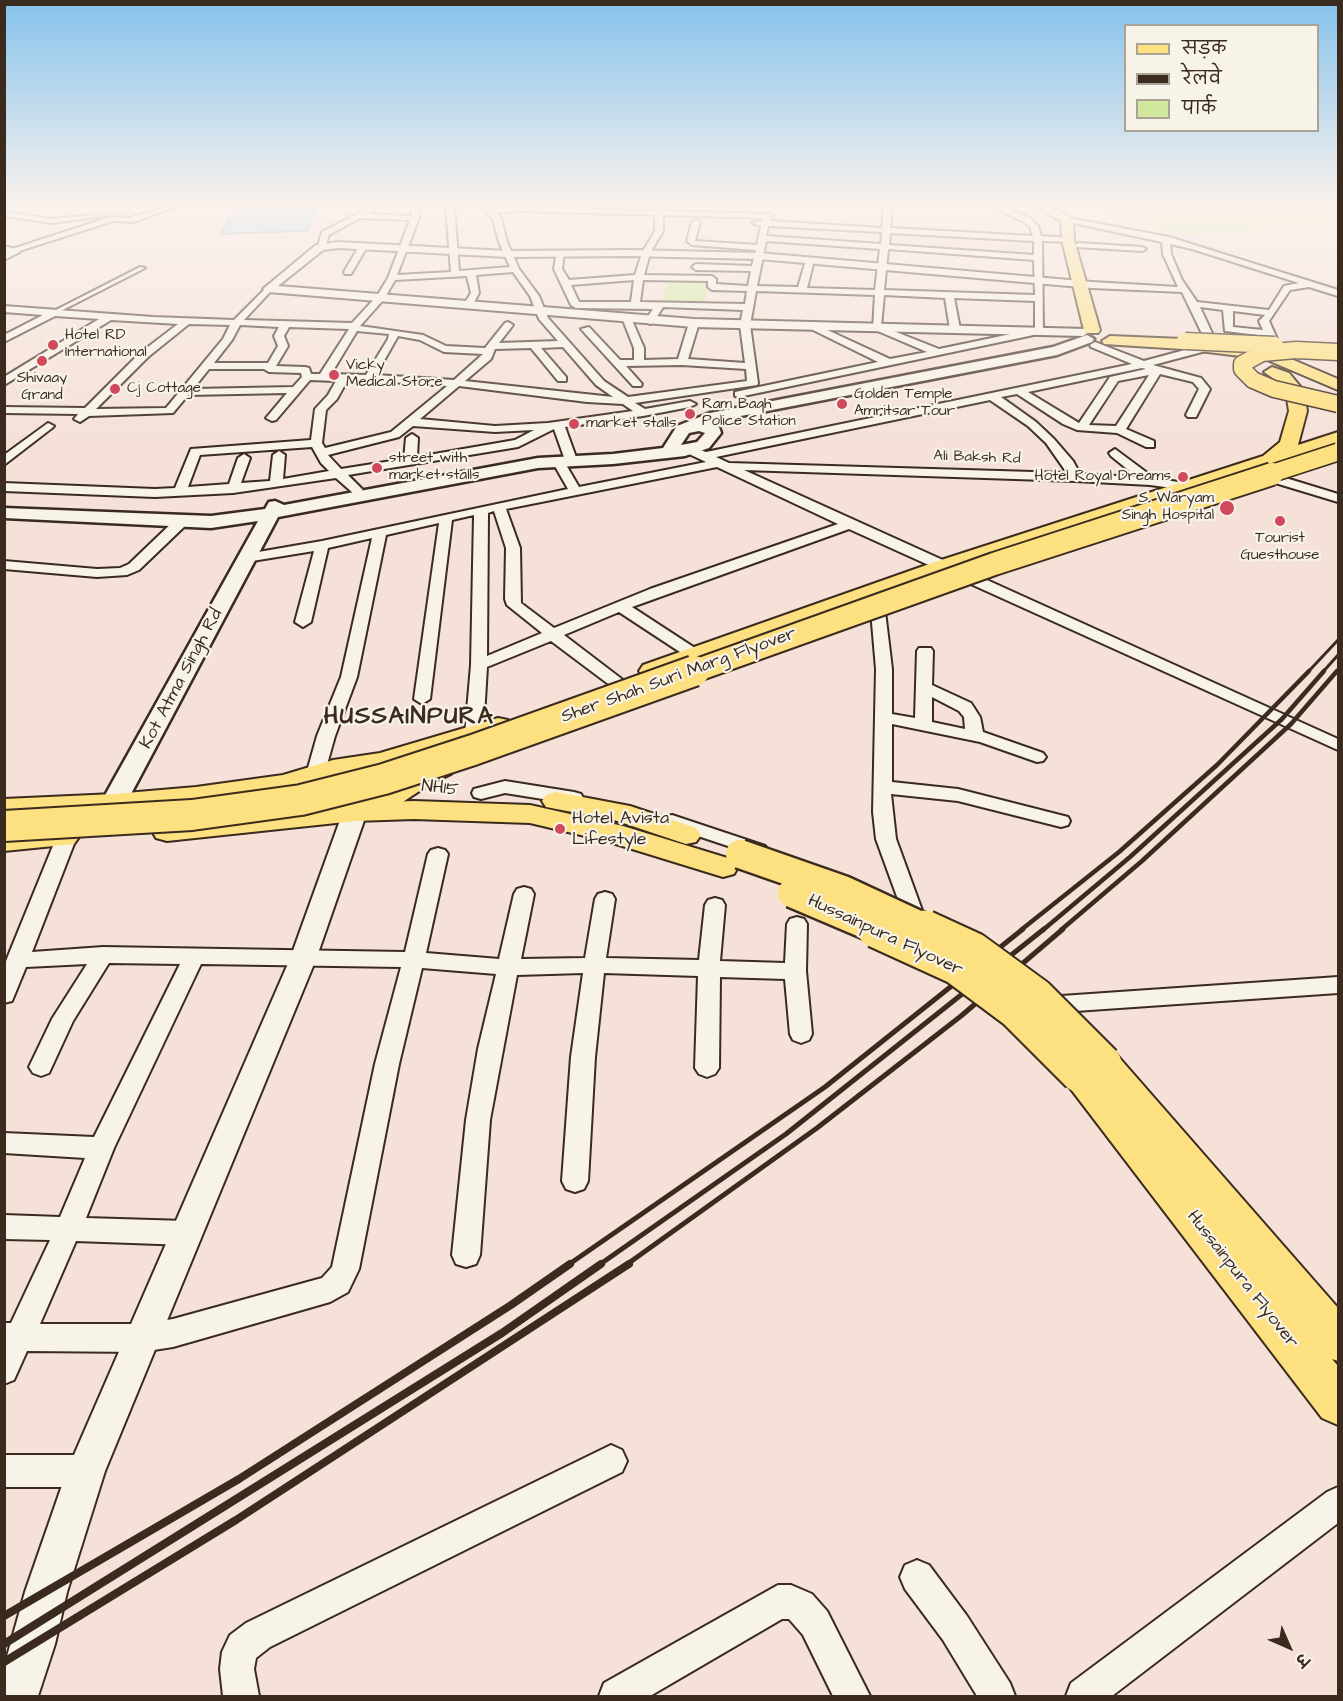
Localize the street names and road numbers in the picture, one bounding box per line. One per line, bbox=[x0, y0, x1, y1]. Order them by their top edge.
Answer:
street label: Ali Baksh Rd bbox=[933, 447, 1021, 469]
street label: Kot Atma Singh Rd bbox=[136, 605, 228, 753]
street label: Sher Shah Suri Marg Flyover bbox=[559, 623, 799, 729]
street label: NH15 bbox=[420, 776, 460, 802]
street label: Hussainpura Flyover bbox=[804, 891, 966, 981]
street label: Hussainpura Flyover bbox=[1182, 1207, 1302, 1353]

